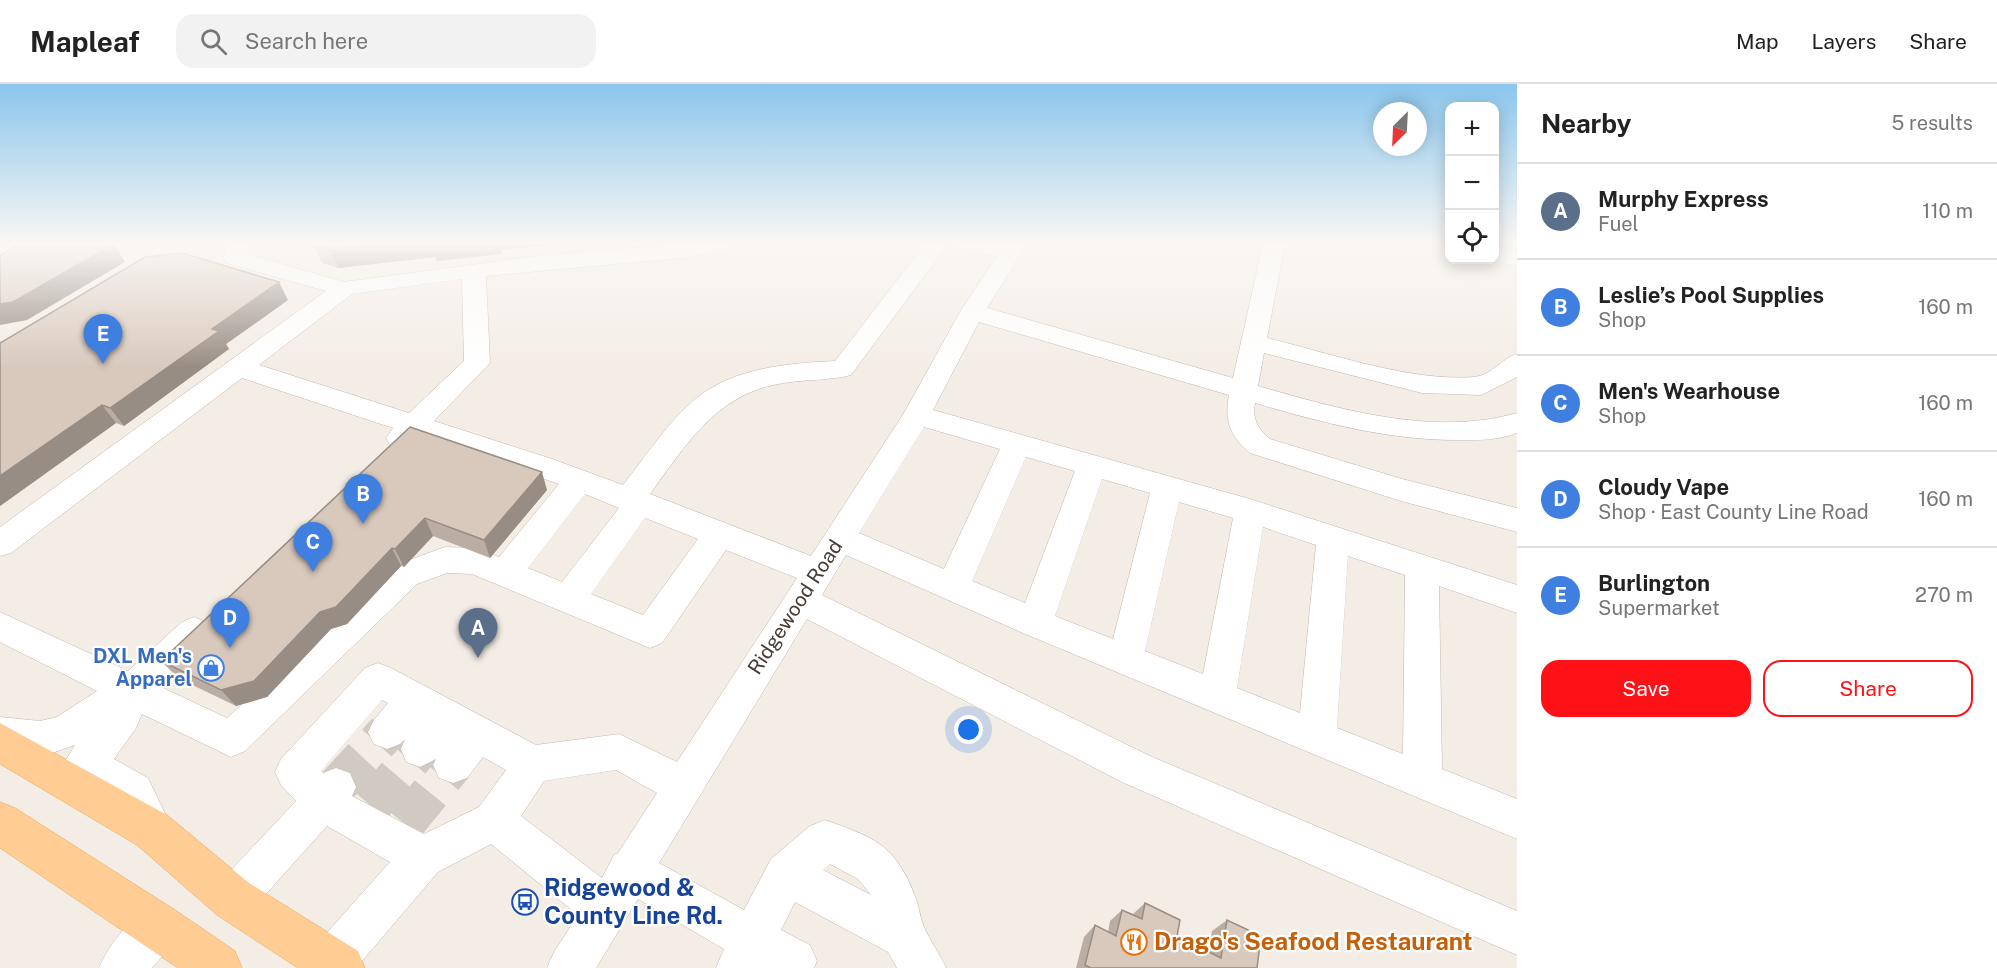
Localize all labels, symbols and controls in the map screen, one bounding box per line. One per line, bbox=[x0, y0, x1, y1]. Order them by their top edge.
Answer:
search box bbox=[176, 14, 596, 68]
text: Mapleaf bbox=[30, 25, 140, 58]
icon: search bbox=[197, 25, 230, 58]
text: Search here bbox=[245, 28, 368, 54]
text: Map bbox=[1736, 29, 1779, 54]
text: Layers bbox=[1812, 29, 1876, 54]
text: Share bbox=[1909, 29, 1967, 54]
north arrow bbox=[1373, 102, 1427, 156]
map controls bbox=[1445, 102, 1499, 264]
button: + bbox=[1445, 102, 1499, 156]
text: Nearby bbox=[1541, 108, 1631, 139]
text: 5 results bbox=[1891, 111, 1973, 135]
button: − bbox=[1445, 156, 1499, 210]
text: Murphy Express bbox=[1598, 186, 1769, 212]
text: A bbox=[1553, 199, 1568, 223]
text: 110 m bbox=[1922, 199, 1973, 223]
button: locate bbox=[1445, 210, 1499, 264]
text: Fuel bbox=[1598, 212, 1639, 236]
text: Leslie’s Pool Supplies bbox=[1598, 282, 1824, 308]
text: B bbox=[1554, 295, 1567, 319]
text: 160 m bbox=[1918, 295, 1973, 319]
text: Shop bbox=[1598, 308, 1646, 332]
pin: E bbox=[84, 314, 122, 364]
text: Men's Wearhouse bbox=[1598, 378, 1780, 404]
text: C bbox=[1553, 391, 1568, 415]
text: 160 m bbox=[1918, 391, 1973, 415]
text: Shop bbox=[1598, 404, 1646, 428]
pin: B bbox=[344, 474, 382, 524]
text: Cloudy Vape bbox=[1598, 474, 1729, 500]
text: D bbox=[1553, 487, 1568, 511]
text: 160 m bbox=[1918, 487, 1973, 511]
text: Shop · East County Line Road bbox=[1598, 500, 1869, 524]
pin: C bbox=[294, 522, 332, 572]
street label: Ridgewood Road bbox=[743, 535, 847, 679]
text: Burlington bbox=[1598, 570, 1710, 596]
text: E bbox=[1554, 583, 1567, 607]
text: 270 m bbox=[1915, 583, 1973, 607]
text: Supermarket bbox=[1598, 596, 1720, 620]
pin: D bbox=[210, 598, 250, 648]
pin: A bbox=[458, 608, 498, 658]
place label: DXL Men's Apparel bbox=[93, 644, 192, 691]
shop icon: DXL Men's Apparel bbox=[196, 653, 226, 683]
button: Save bbox=[1541, 660, 1751, 717]
button: Share bbox=[1763, 660, 1973, 717]
your location bbox=[954, 715, 983, 744]
place label: Ridgewood & County Line Rd. bbox=[544, 873, 723, 929]
bus stop icon: Ridgewood & County Line Rd. bbox=[510, 887, 540, 917]
restaurant icon: Drago's Seafood Restaurant bbox=[1119, 927, 1149, 957]
place label: Drago's Seafood Restaurant bbox=[1154, 927, 1473, 955]

